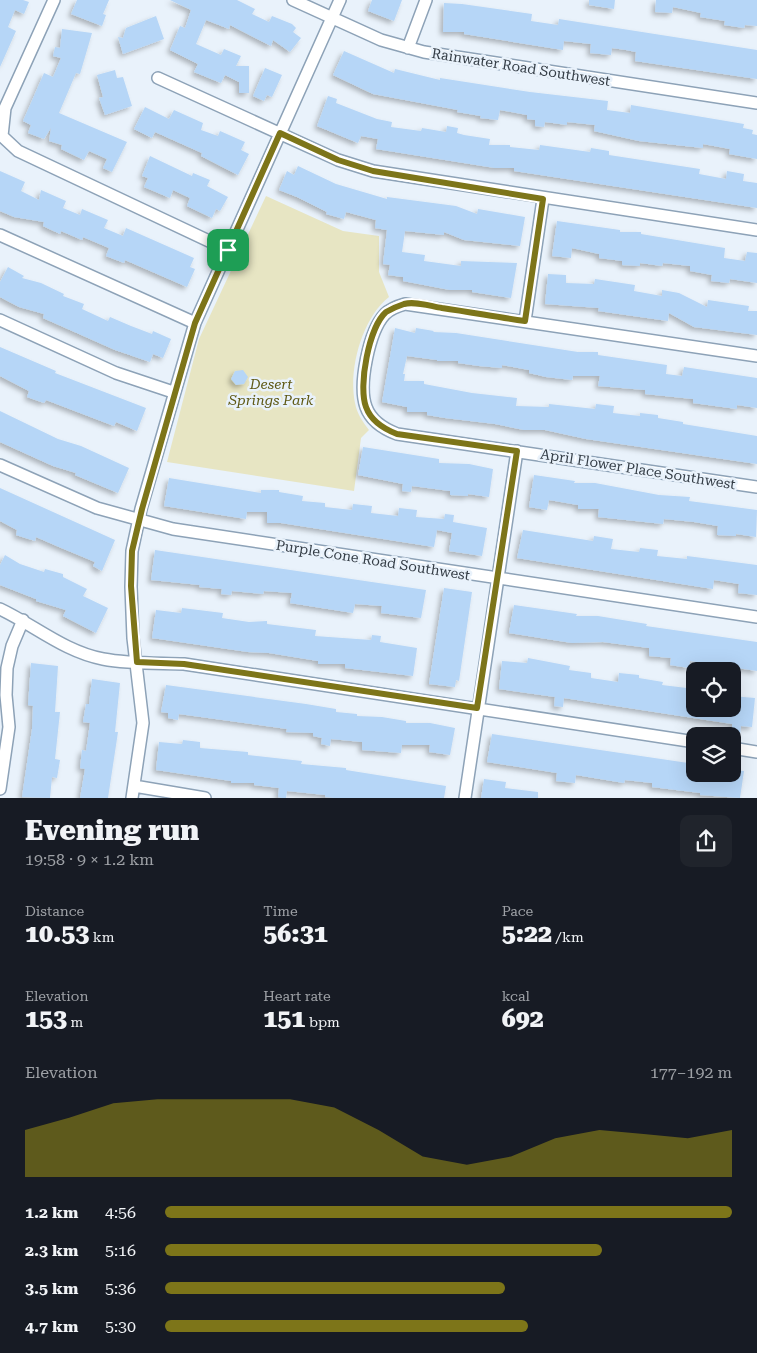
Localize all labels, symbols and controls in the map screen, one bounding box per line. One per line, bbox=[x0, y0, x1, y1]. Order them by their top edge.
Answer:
street label: Rainwater Road Southwest bbox=[431, 45, 611, 89]
pin bbox=[207, 229, 249, 271]
icon: arrive bbox=[214, 236, 242, 264]
park label: Desert Springs Park bbox=[228, 376, 314, 408]
street label: April Flower Place Southwest bbox=[539, 446, 737, 492]
street label: Purple Cone Road Southwest bbox=[275, 537, 471, 583]
map controls bbox=[686, 662, 741, 782]
button: locate bbox=[686, 662, 741, 717]
button: layers bbox=[686, 727, 741, 782]
text: Evening run bbox=[25, 814, 199, 847]
button: share bbox=[680, 815, 732, 867]
text: 19:58 · 9 × 1.2 km bbox=[25, 850, 154, 869]
text: Distance bbox=[25, 903, 84, 919]
text: Time bbox=[263, 903, 298, 919]
text: Pace bbox=[502, 903, 533, 919]
text: 10.53 bbox=[25, 919, 89, 948]
text: 56:31 bbox=[263, 919, 328, 948]
text: 5:22 bbox=[502, 919, 552, 948]
text: km bbox=[89, 929, 115, 945]
text: /km bbox=[552, 929, 584, 945]
text: Elevation bbox=[25, 988, 88, 1004]
text: Heart rate bbox=[263, 988, 331, 1004]
text: kcal bbox=[502, 988, 530, 1004]
text: 153 bbox=[25, 1004, 67, 1033]
text: 151 bbox=[263, 1004, 305, 1033]
text: 692 bbox=[502, 1004, 544, 1033]
text: m bbox=[67, 1014, 83, 1030]
text: bpm bbox=[305, 1014, 340, 1030]
text: Elevation bbox=[25, 1063, 98, 1082]
text: 177–192 m bbox=[650, 1063, 732, 1082]
text: 1.2 km bbox=[25, 1203, 78, 1222]
text: 4:56 bbox=[105, 1203, 136, 1222]
text: 2.3 km bbox=[25, 1241, 78, 1260]
text: 5:16 bbox=[105, 1241, 136, 1260]
text: 3.5 km bbox=[25, 1279, 78, 1298]
text: 5:36 bbox=[105, 1279, 136, 1298]
text: 4.7 km bbox=[25, 1317, 78, 1336]
text: 5:30 bbox=[105, 1317, 136, 1336]

